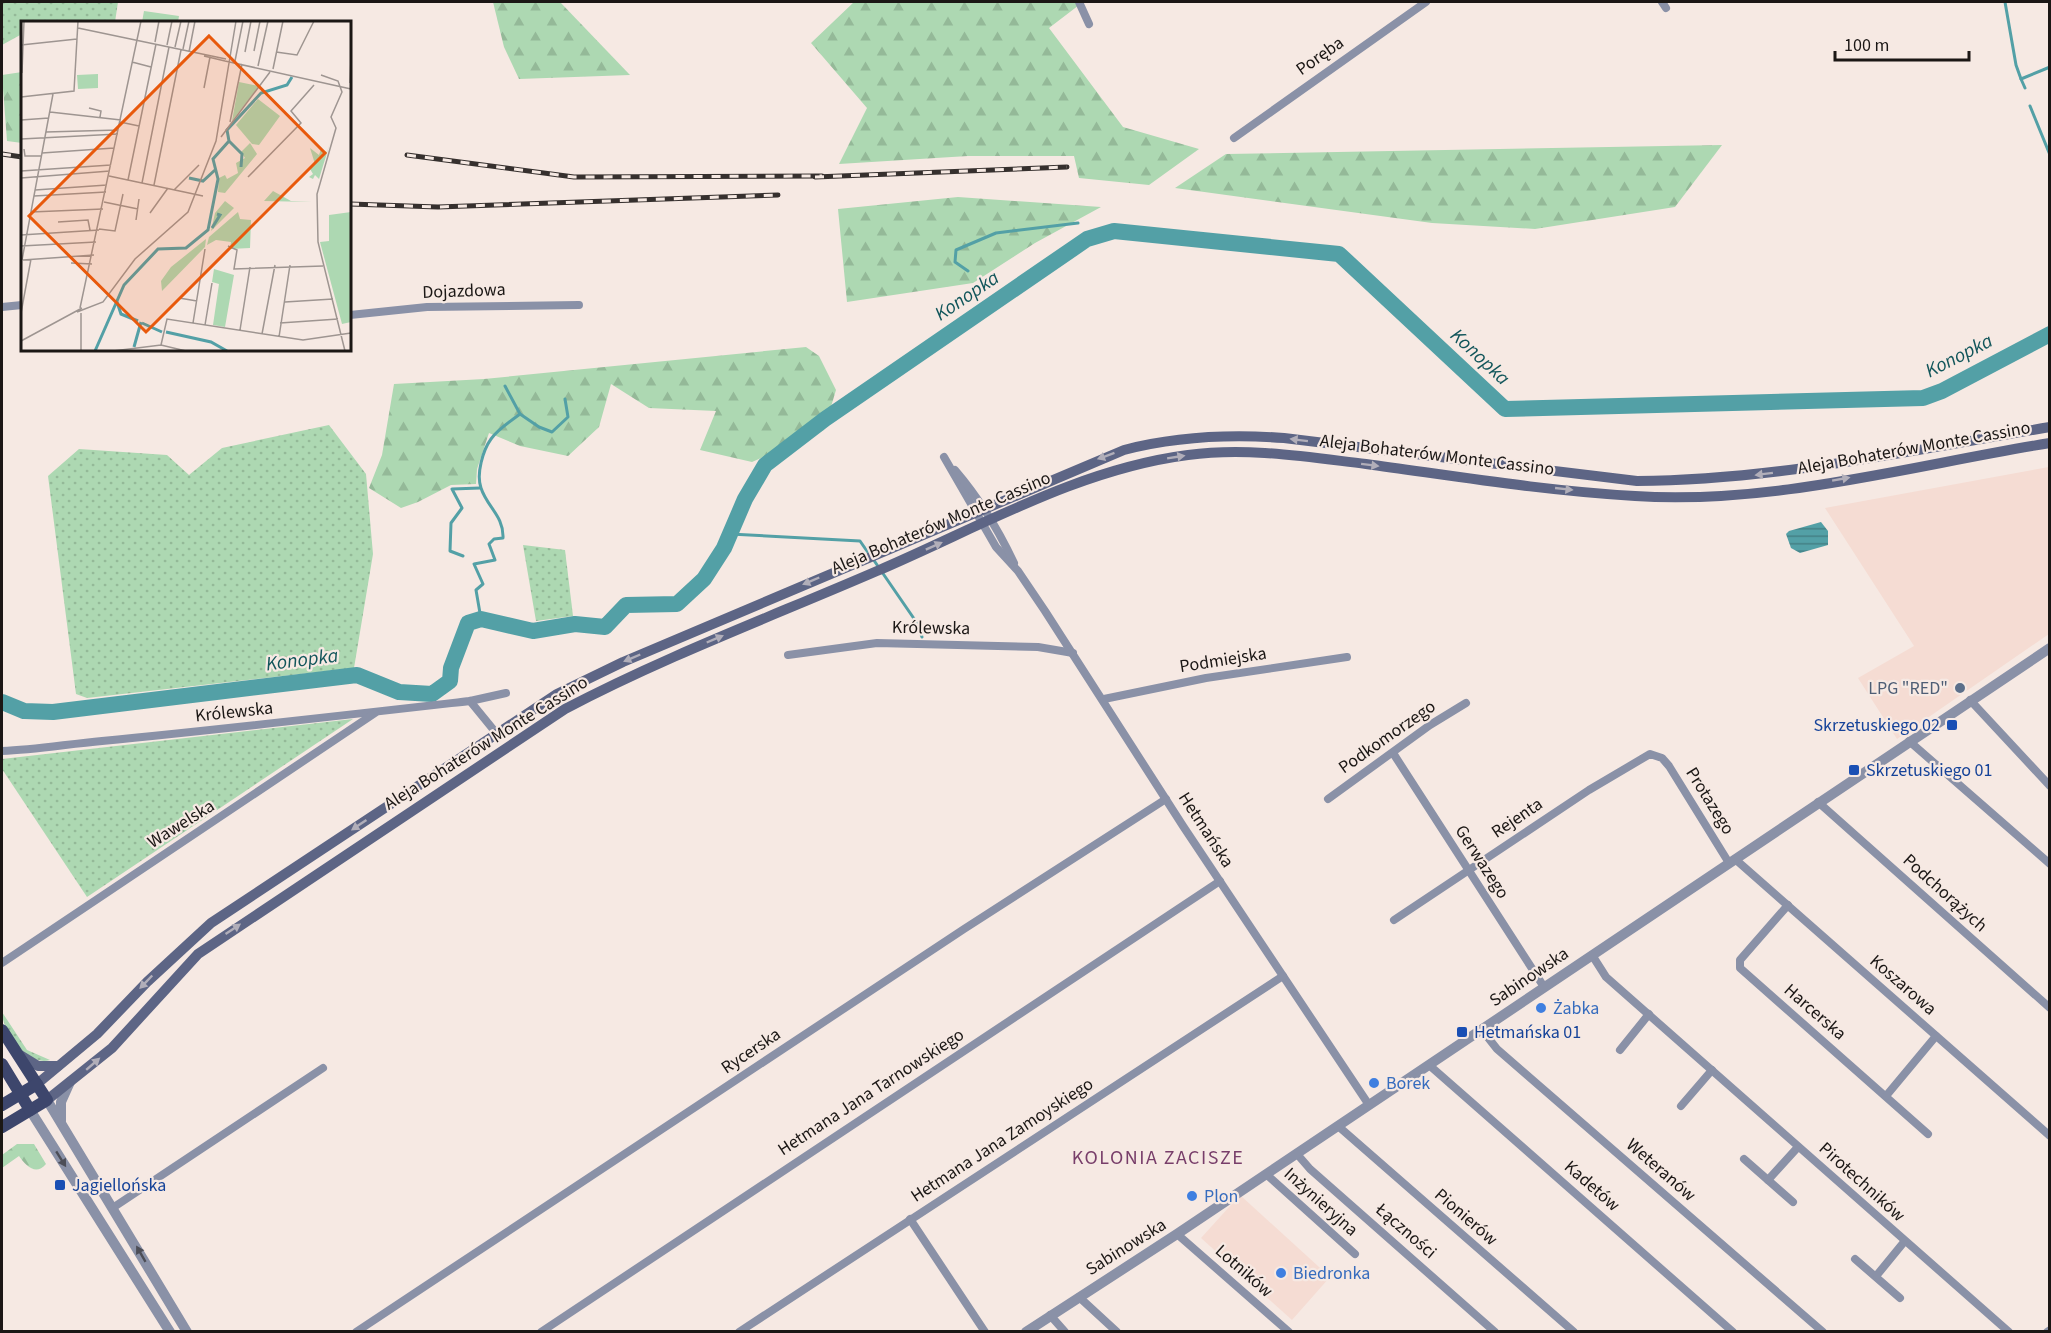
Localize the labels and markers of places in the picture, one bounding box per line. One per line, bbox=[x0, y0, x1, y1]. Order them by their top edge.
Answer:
place label: LPG "RED" bbox=[1868, 676, 1948, 701]
marker: LPG "RED" bbox=[1953, 681, 1967, 695]
place label: Skrzetuskiego 02 bbox=[1814, 713, 1940, 738]
marker: Skrzetuskiego 02 bbox=[1945, 718, 1959, 732]
place label: Skrzetuskiego 01 bbox=[1866, 758, 1993, 783]
marker: Skrzetuskiego 01 bbox=[1847, 763, 1861, 777]
place label: Żabka bbox=[1553, 996, 1599, 1021]
marker: Żabka bbox=[1534, 1001, 1548, 1015]
place label: Hetmańska 01 bbox=[1474, 1020, 1581, 1045]
marker: Hetmańska 01 bbox=[1455, 1025, 1469, 1039]
place label: Borek bbox=[1386, 1071, 1430, 1096]
marker: Borek bbox=[1367, 1076, 1381, 1090]
place label: Jagiellońska bbox=[72, 1173, 166, 1198]
marker: Jagiellońska bbox=[53, 1178, 67, 1192]
place label: Plon bbox=[1204, 1184, 1238, 1209]
marker: Plon bbox=[1185, 1189, 1199, 1203]
place label: Biedronka bbox=[1293, 1261, 1370, 1286]
marker: Biedronka bbox=[1274, 1266, 1288, 1280]

